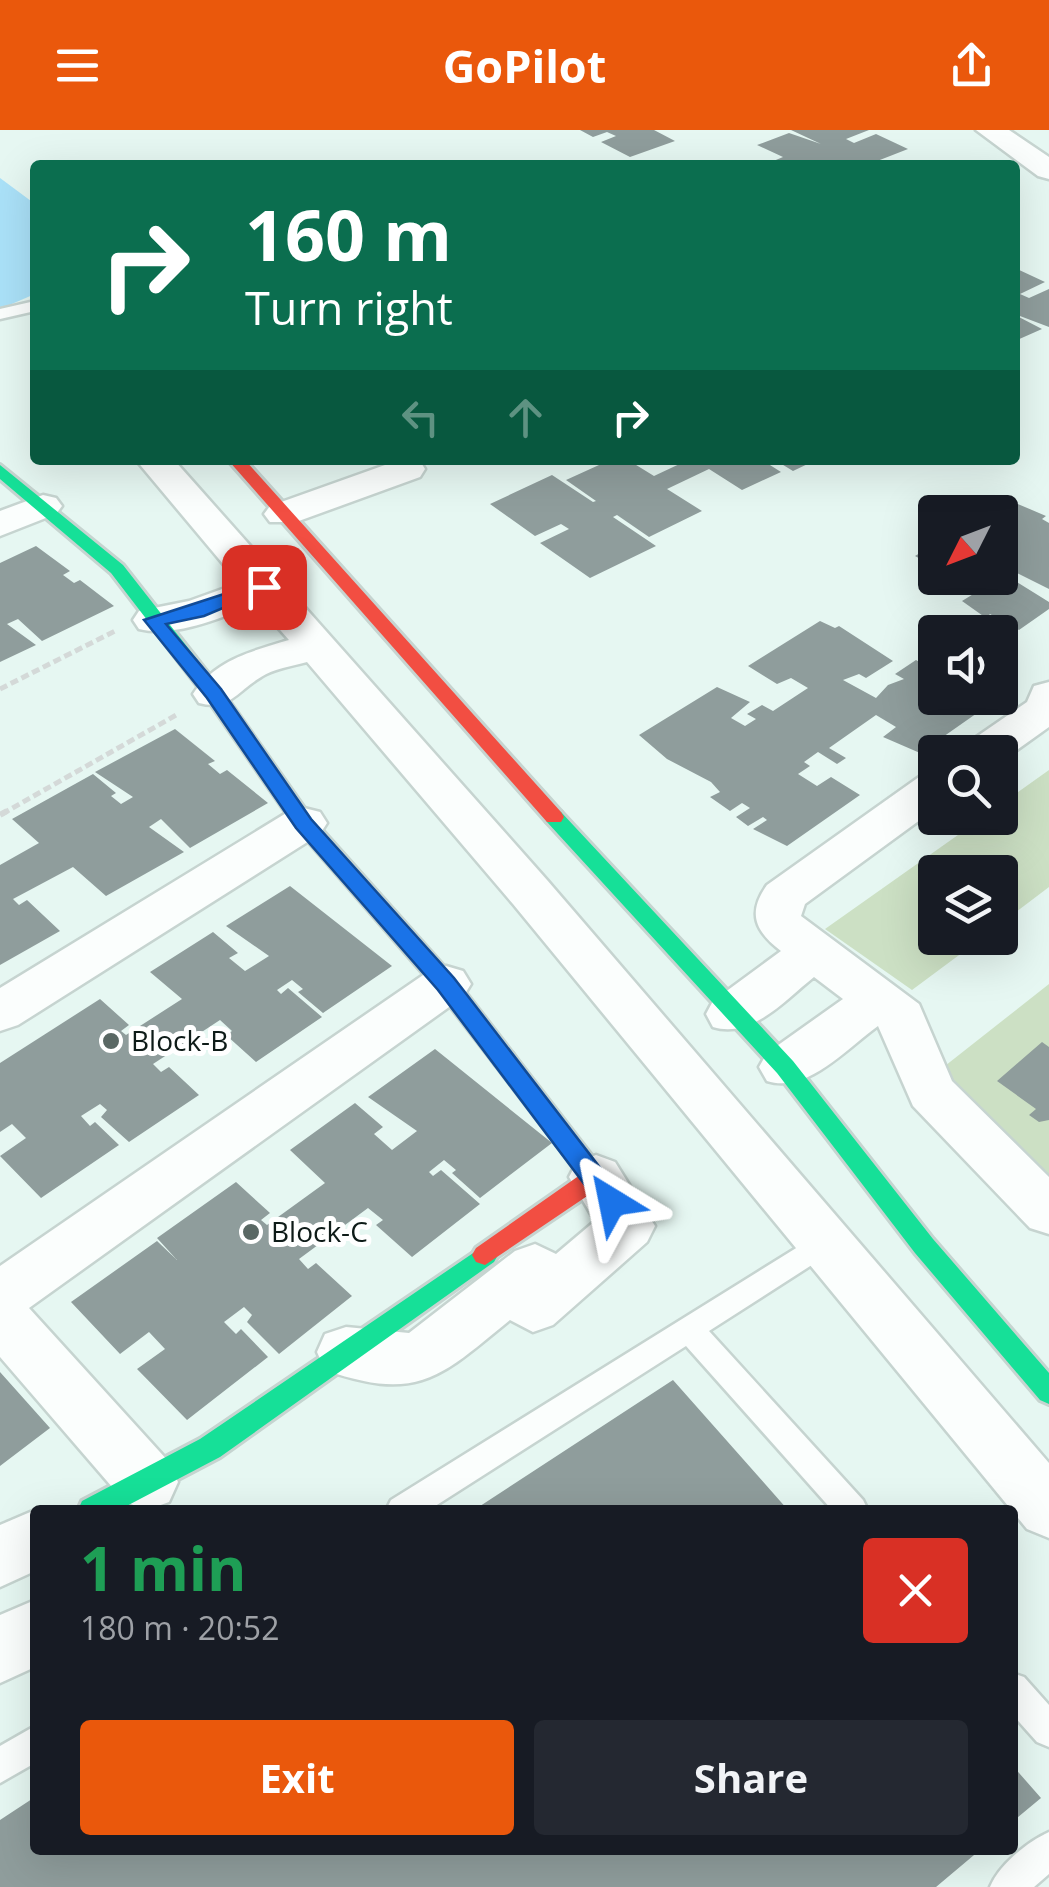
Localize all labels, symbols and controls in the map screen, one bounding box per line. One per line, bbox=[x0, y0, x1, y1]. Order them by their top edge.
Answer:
text: GoPilot bbox=[443, 35, 606, 96]
icon: menu bbox=[50, 38, 105, 93]
icon: share bbox=[944, 38, 999, 93]
text: 160 m bbox=[245, 186, 452, 282]
icon: right bbox=[80, 200, 210, 330]
text: Turn right bbox=[245, 277, 453, 338]
icon: left bbox=[393, 390, 448, 445]
icon: ahead bbox=[498, 390, 553, 445]
icon: right bbox=[603, 390, 658, 445]
north arrow bbox=[918, 495, 1018, 595]
map controls bbox=[918, 495, 1018, 955]
pin bbox=[222, 545, 307, 630]
icon: arrive bbox=[237, 560, 292, 615]
button: sound bbox=[918, 615, 1018, 715]
button: search bbox=[918, 735, 1018, 835]
button: layers bbox=[918, 855, 1018, 955]
place label: Block-B bbox=[131, 1021, 228, 1059]
marker: Block-B bbox=[100, 1030, 122, 1052]
position arrow bbox=[560, 1150, 664, 1254]
place label: Block-C bbox=[271, 1212, 368, 1250]
marker: Block-C bbox=[240, 1221, 262, 1243]
text: 1 min bbox=[80, 1527, 247, 1609]
button: close bbox=[863, 1538, 968, 1643]
text: 180 m · 20:52 bbox=[80, 1606, 279, 1649]
button: Exit bbox=[80, 1720, 514, 1835]
button: Share bbox=[534, 1720, 968, 1835]

